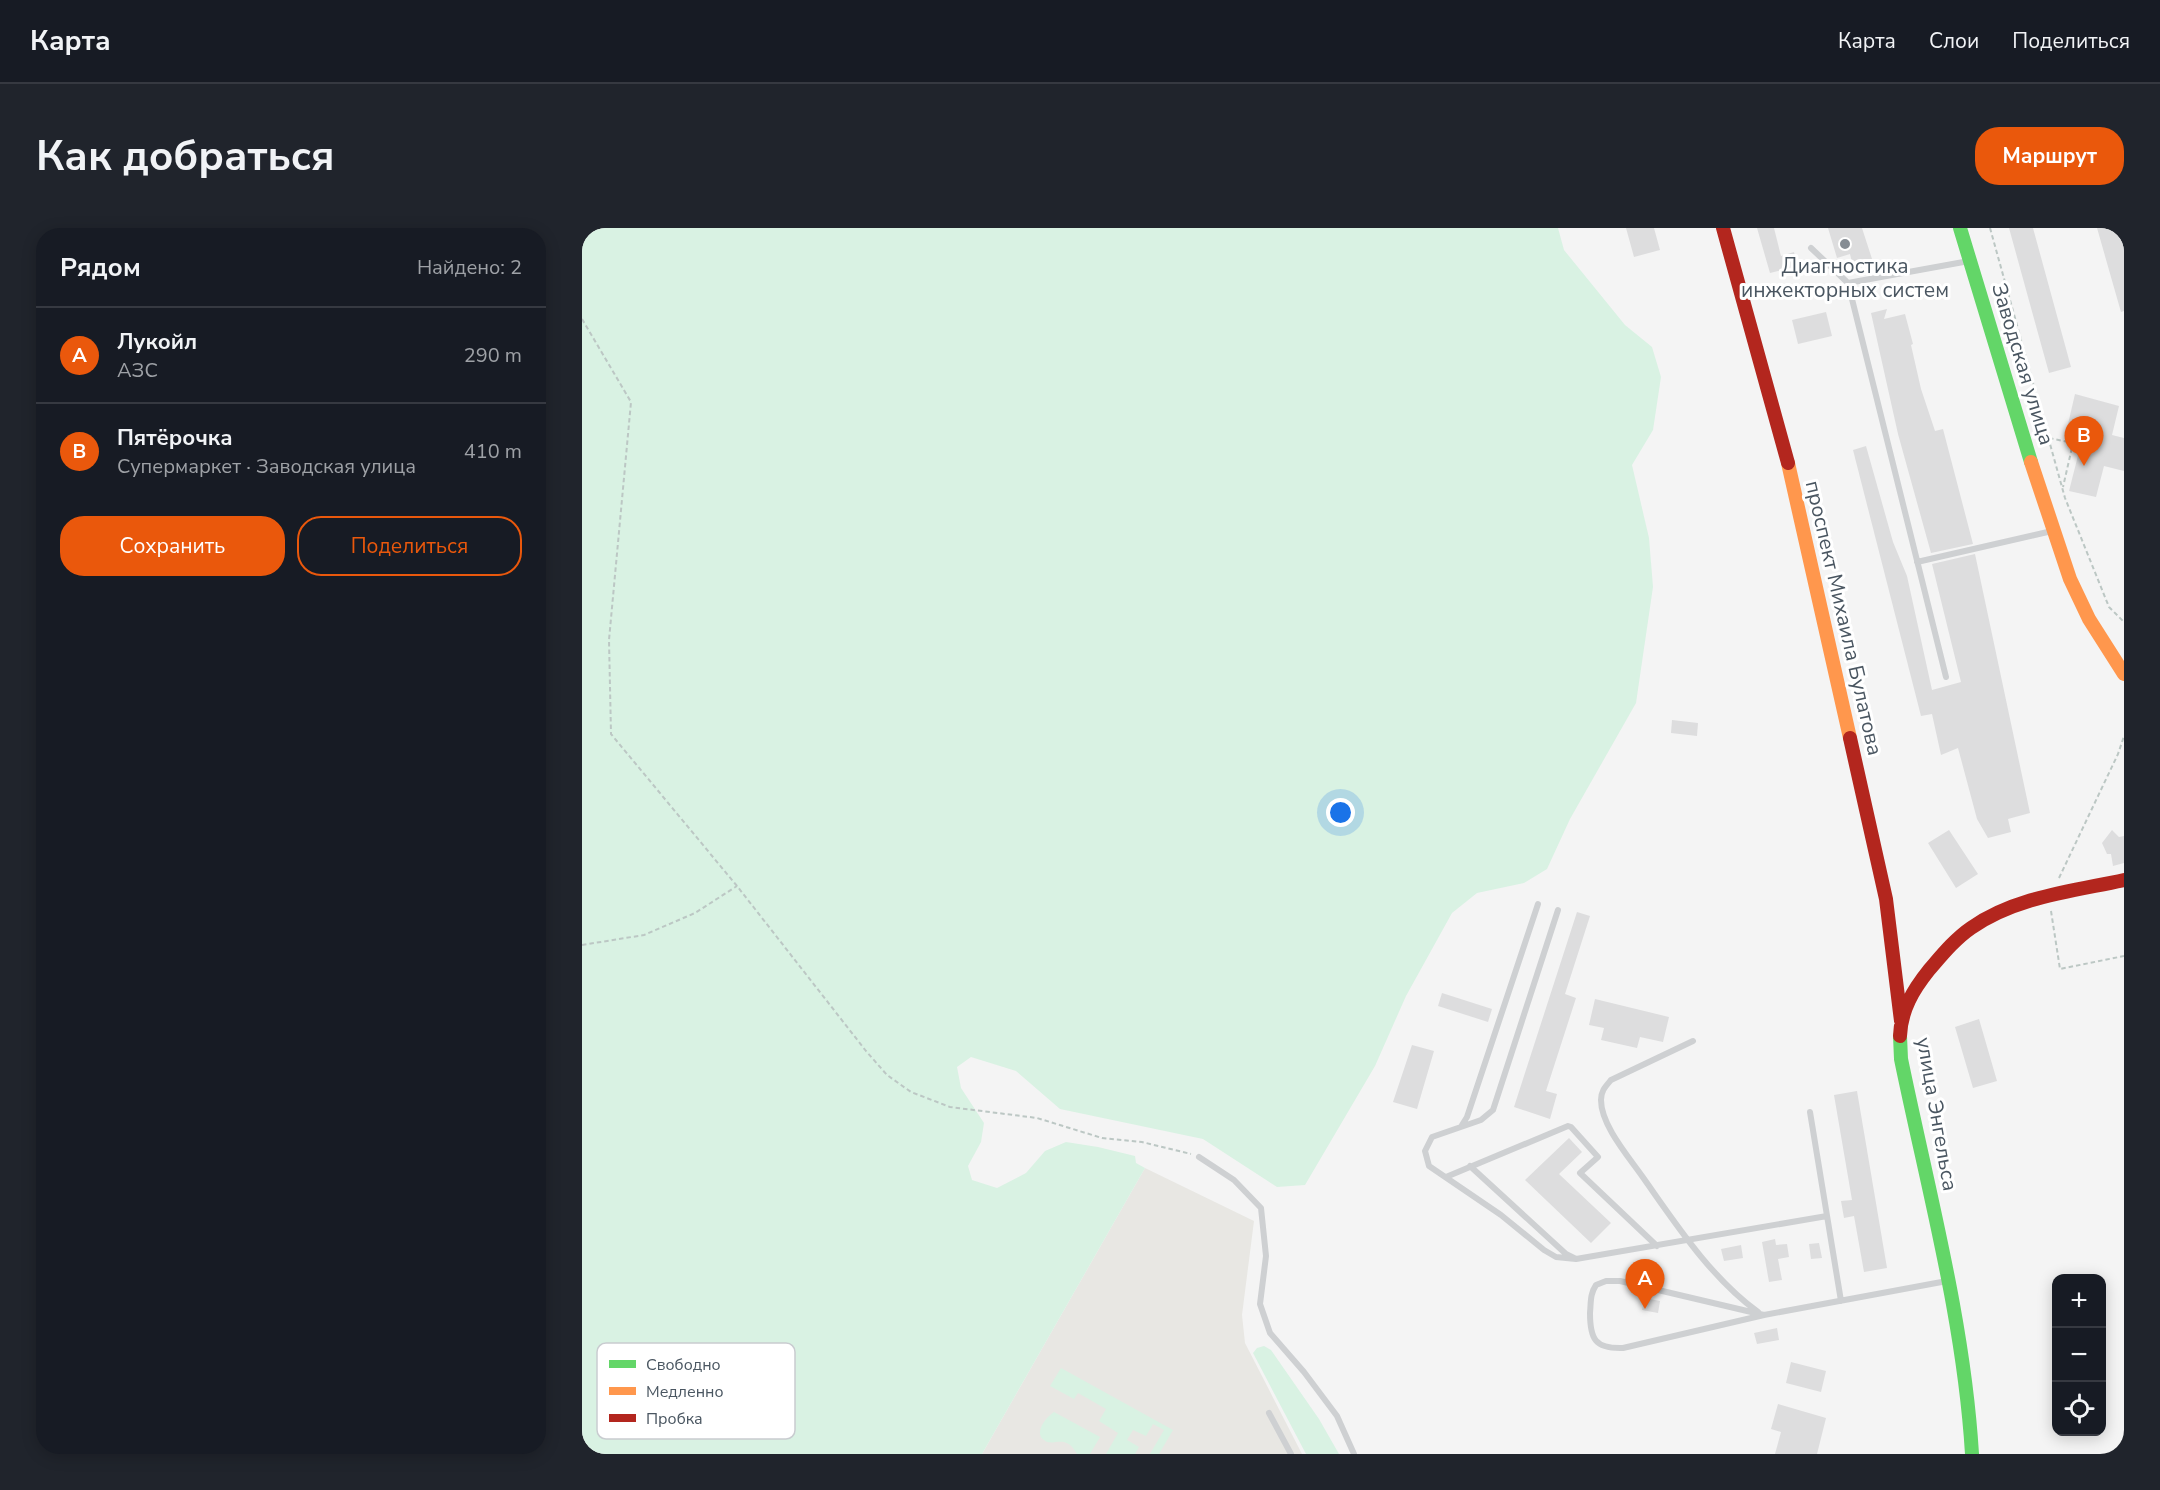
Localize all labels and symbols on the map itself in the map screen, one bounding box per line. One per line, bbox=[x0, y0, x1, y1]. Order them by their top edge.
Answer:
marker: Диагностика инжекторных систем bbox=[1838, 237, 1852, 251]
place label: Диагностика инжекторных систем bbox=[1741, 252, 1949, 304]
street label: Заводская улица bbox=[1985, 280, 2061, 448]
pin: B bbox=[2064, 416, 2104, 466]
street label: проспект Михаила Булатова bbox=[1799, 478, 1889, 758]
your location bbox=[1326, 798, 1355, 827]
street label: улица Энгельса bbox=[1910, 1035, 1964, 1193]
pin: A bbox=[1626, 1260, 1664, 1309]
legend bbox=[597, 1343, 795, 1439]
text: Свободно bbox=[646, 1354, 721, 1376]
text: Медленно bbox=[646, 1381, 724, 1403]
text: Пробка bbox=[646, 1408, 703, 1430]

